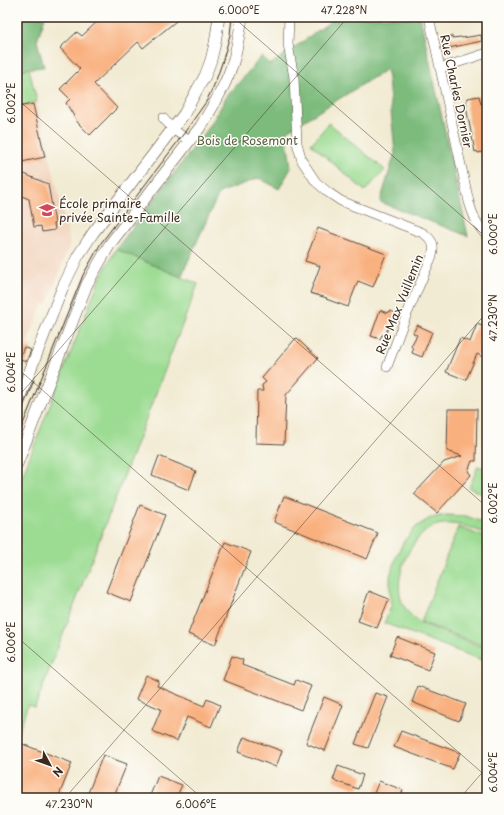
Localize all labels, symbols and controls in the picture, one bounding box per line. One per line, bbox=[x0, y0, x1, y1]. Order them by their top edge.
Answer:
text: 6.000°E bbox=[218, 2, 260, 17]
text: 47.228°N bbox=[321, 2, 367, 17]
street label: Rue Charles Dornier bbox=[436, 33, 478, 150]
text: 6.002°E bbox=[3, 83, 18, 123]
park label: Bois de Rosemont bbox=[196, 131, 298, 149]
place label: École primaire privée Sainte-Famille bbox=[59, 194, 181, 226]
school or university icon: École primaire privée Sainte-Famille bbox=[38, 201, 56, 219]
text: 6.000°E bbox=[485, 213, 500, 255]
street label: Rue Max Vuillemin bbox=[371, 251, 427, 357]
text: 47.230°N bbox=[485, 294, 500, 342]
text: 6.004°E bbox=[3, 352, 18, 392]
text: 6.002°E bbox=[485, 483, 500, 523]
text: 6.006°E bbox=[3, 622, 18, 663]
north arrow bbox=[30, 745, 70, 785]
text: 6.004°E bbox=[485, 752, 500, 792]
text: N bbox=[48, 763, 67, 781]
text: 47.230°N bbox=[45, 796, 93, 811]
text: 6.006°E bbox=[176, 796, 217, 811]

